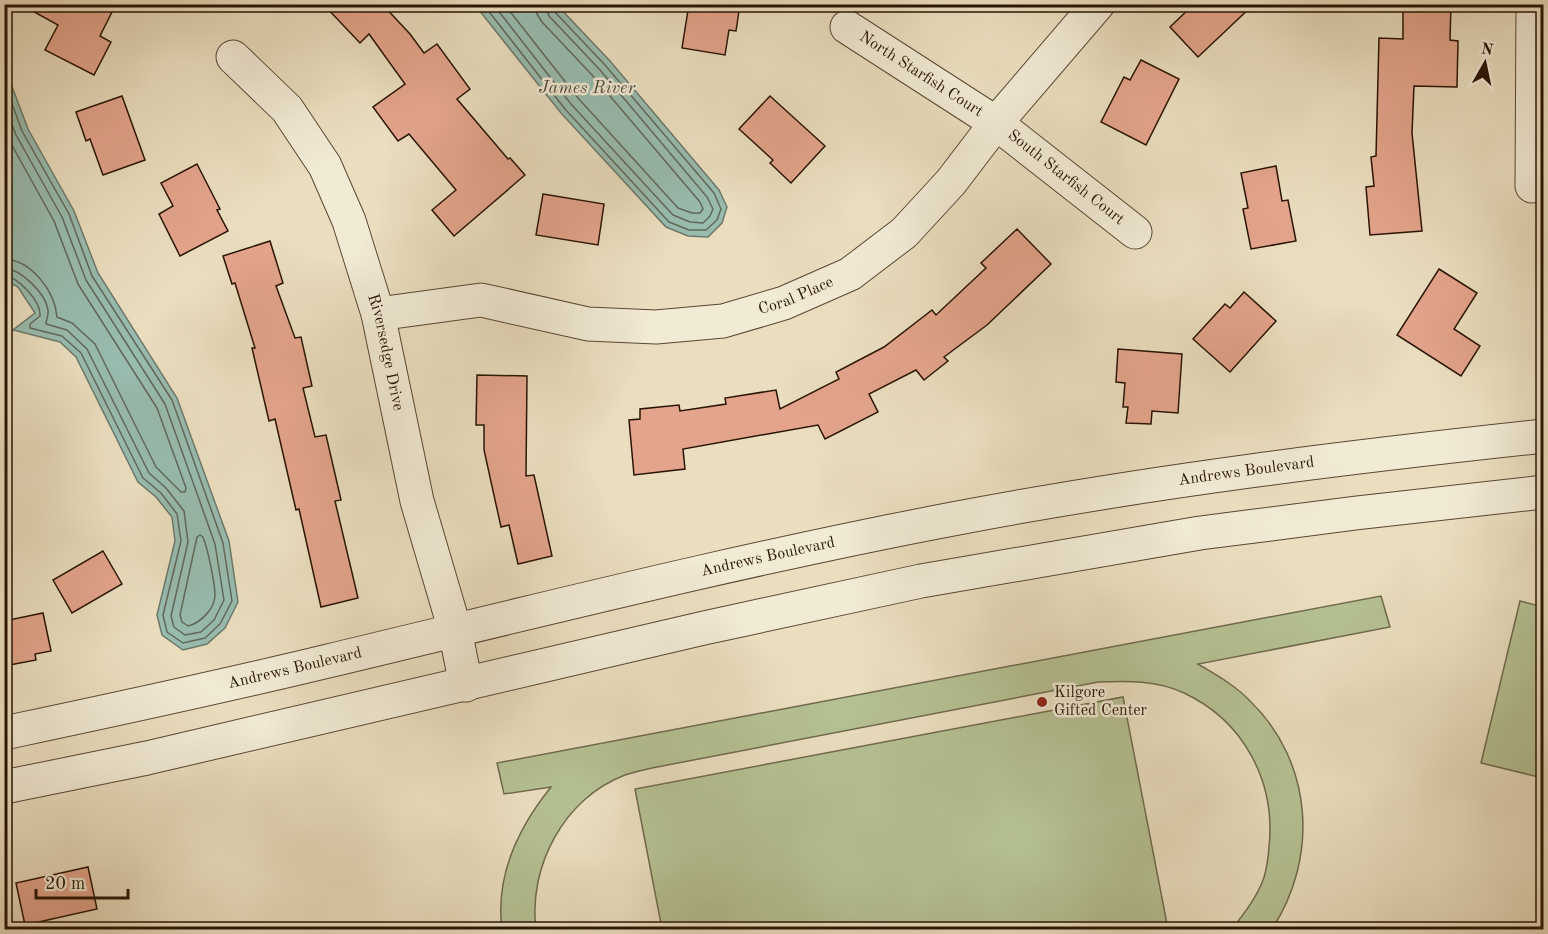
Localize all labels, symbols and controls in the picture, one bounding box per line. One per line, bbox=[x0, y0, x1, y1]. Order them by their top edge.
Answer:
street label: North Starfish Court bbox=[856, 29, 986, 121]
north arrow bbox=[1455, 33, 1515, 93]
text: N bbox=[1480, 41, 1495, 59]
water label: James River bbox=[539, 79, 636, 97]
street label: South Starfish Court bbox=[1005, 127, 1127, 229]
street label: Coral Place bbox=[757, 274, 836, 318]
street label: Riversedge Drive bbox=[364, 292, 406, 412]
street label: Andrews Boulevard bbox=[1177, 455, 1315, 489]
street label: Andrews Boulevard bbox=[699, 535, 837, 580]
street label: Andrews Boulevard bbox=[226, 645, 364, 692]
place label: Kilgore Gifted Center bbox=[1054, 685, 1148, 719]
marker: Kilgore Gifted Center bbox=[1035, 695, 1049, 709]
scale bar bbox=[36, 862, 128, 900]
text: 20 m bbox=[45, 875, 85, 893]

